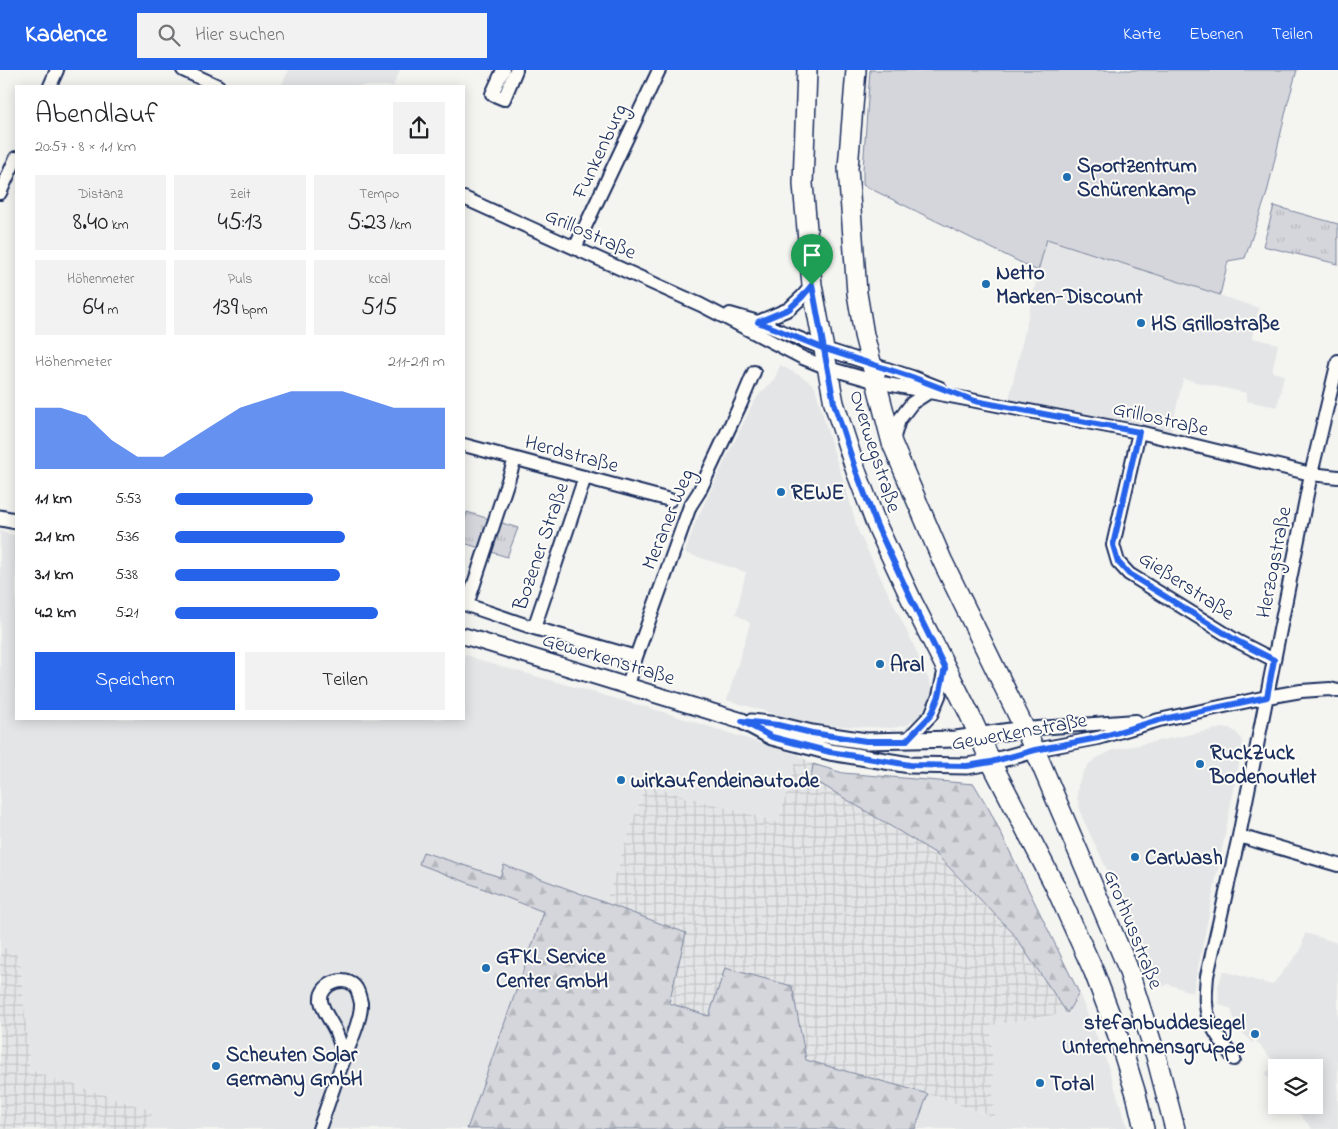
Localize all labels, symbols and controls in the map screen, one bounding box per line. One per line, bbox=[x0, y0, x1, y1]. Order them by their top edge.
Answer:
search box bbox=[137, 13, 487, 58]
text: Kadence bbox=[25, 18, 107, 53]
icon: search bbox=[155, 21, 183, 49]
text: Hier suchen bbox=[195, 22, 285, 49]
text: Karte bbox=[1123, 22, 1161, 48]
text: Ebenen bbox=[1189, 22, 1243, 48]
text: Teilen bbox=[1271, 22, 1313, 48]
text: Abendlauf bbox=[35, 95, 158, 136]
street label: Funkenburg bbox=[565, 99, 638, 206]
button: share bbox=[393, 102, 445, 154]
text: 20:57 · 8 × 1.1 km bbox=[35, 135, 136, 159]
place label: Sportzentrum Schürenkamp bbox=[1077, 152, 1197, 206]
marker: Sportzentrum Schürenkamp bbox=[1061, 171, 1073, 183]
text: Distanz bbox=[78, 184, 123, 205]
text: Zeit bbox=[229, 184, 251, 205]
text: Tempo bbox=[359, 184, 399, 205]
street label: Grillostraße bbox=[540, 201, 641, 269]
text: 8.40 bbox=[73, 205, 108, 241]
text: 45:13 bbox=[217, 205, 263, 241]
text: 5:23 bbox=[347, 205, 386, 241]
text: km bbox=[108, 215, 129, 236]
text: /km bbox=[386, 215, 411, 236]
pin bbox=[791, 234, 833, 285]
icon: arrive bbox=[798, 241, 826, 269]
place label: Netto Marken-Discount bbox=[996, 259, 1144, 313]
text: Höhenmeter bbox=[67, 269, 134, 290]
text: Puls bbox=[228, 269, 252, 290]
text: kcal bbox=[368, 269, 390, 290]
marker: Netto Marken-Discount bbox=[980, 278, 992, 290]
text: 64 bbox=[83, 290, 104, 326]
text: 139 bbox=[212, 290, 238, 326]
text: 515 bbox=[361, 290, 398, 326]
text: m bbox=[104, 300, 119, 321]
text: bpm bbox=[238, 300, 268, 321]
place label: HS Grillostraße bbox=[1151, 310, 1280, 340]
marker: HS Grillostraße bbox=[1135, 317, 1147, 329]
text: Höhenmeter bbox=[35, 350, 112, 374]
text: 211–219 m bbox=[388, 350, 445, 374]
street label: Overwegstraße bbox=[838, 387, 908, 518]
street label: Grillostraße bbox=[1110, 394, 1212, 446]
street label: Herdstraße bbox=[521, 428, 622, 482]
street label: Meraner Weg bbox=[635, 465, 705, 576]
street label: Bozener Straße bbox=[506, 478, 578, 616]
place label: REWE bbox=[791, 479, 845, 509]
marker: REWE bbox=[775, 486, 787, 498]
text: 1.1 km bbox=[35, 487, 72, 511]
text: 5:53 bbox=[115, 487, 141, 511]
street label: Herzogstraße bbox=[1249, 503, 1303, 621]
text: 2.1 km bbox=[35, 525, 75, 549]
text: 5:36 bbox=[115, 525, 139, 549]
street label: Gießerstraße bbox=[1132, 544, 1240, 629]
text: 3.1 km bbox=[35, 563, 73, 587]
text: 5:38 bbox=[115, 563, 138, 587]
text: 4.2 km bbox=[35, 601, 76, 625]
text: 5:21 bbox=[115, 601, 139, 625]
street label: Gewerkenstraße bbox=[538, 626, 679, 694]
place label: Aral bbox=[890, 651, 925, 681]
button: Speichern bbox=[35, 652, 235, 710]
button: Teilen bbox=[245, 652, 445, 710]
marker: Aral bbox=[874, 658, 886, 670]
street label: Gewerkenstraße bbox=[949, 706, 1090, 760]
place label: RuckZuck Bodenoutlet bbox=[1209, 739, 1317, 793]
marker: RuckZuck Bodenoutlet bbox=[1194, 758, 1206, 770]
place label: wirkaufendeinauto.de bbox=[631, 767, 820, 797]
marker: wirkaufendeinauto.de bbox=[615, 774, 627, 786]
place label: CarWash bbox=[1145, 844, 1223, 874]
marker: CarWash bbox=[1129, 851, 1141, 863]
street label: Grothusstraße bbox=[1095, 866, 1170, 994]
place label: GFKL Service Center GmbH bbox=[496, 943, 608, 997]
marker: GFKL Service Center GmbH bbox=[480, 962, 492, 974]
place label: stefanbuddesiegel Unternehmensgruppe bbox=[1062, 1009, 1246, 1065]
marker: stefanbuddesiegel Unternehmensgruppe bbox=[1249, 1028, 1261, 1040]
place label: Scheuten Solar Germany GmbH bbox=[226, 1041, 363, 1097]
map controls bbox=[1268, 1059, 1323, 1114]
button: layers bbox=[1268, 1059, 1323, 1114]
marker: Scheuten Solar Germany GmbH bbox=[210, 1060, 222, 1072]
place label: Total bbox=[1050, 1070, 1095, 1100]
marker: Total bbox=[1034, 1077, 1046, 1089]

